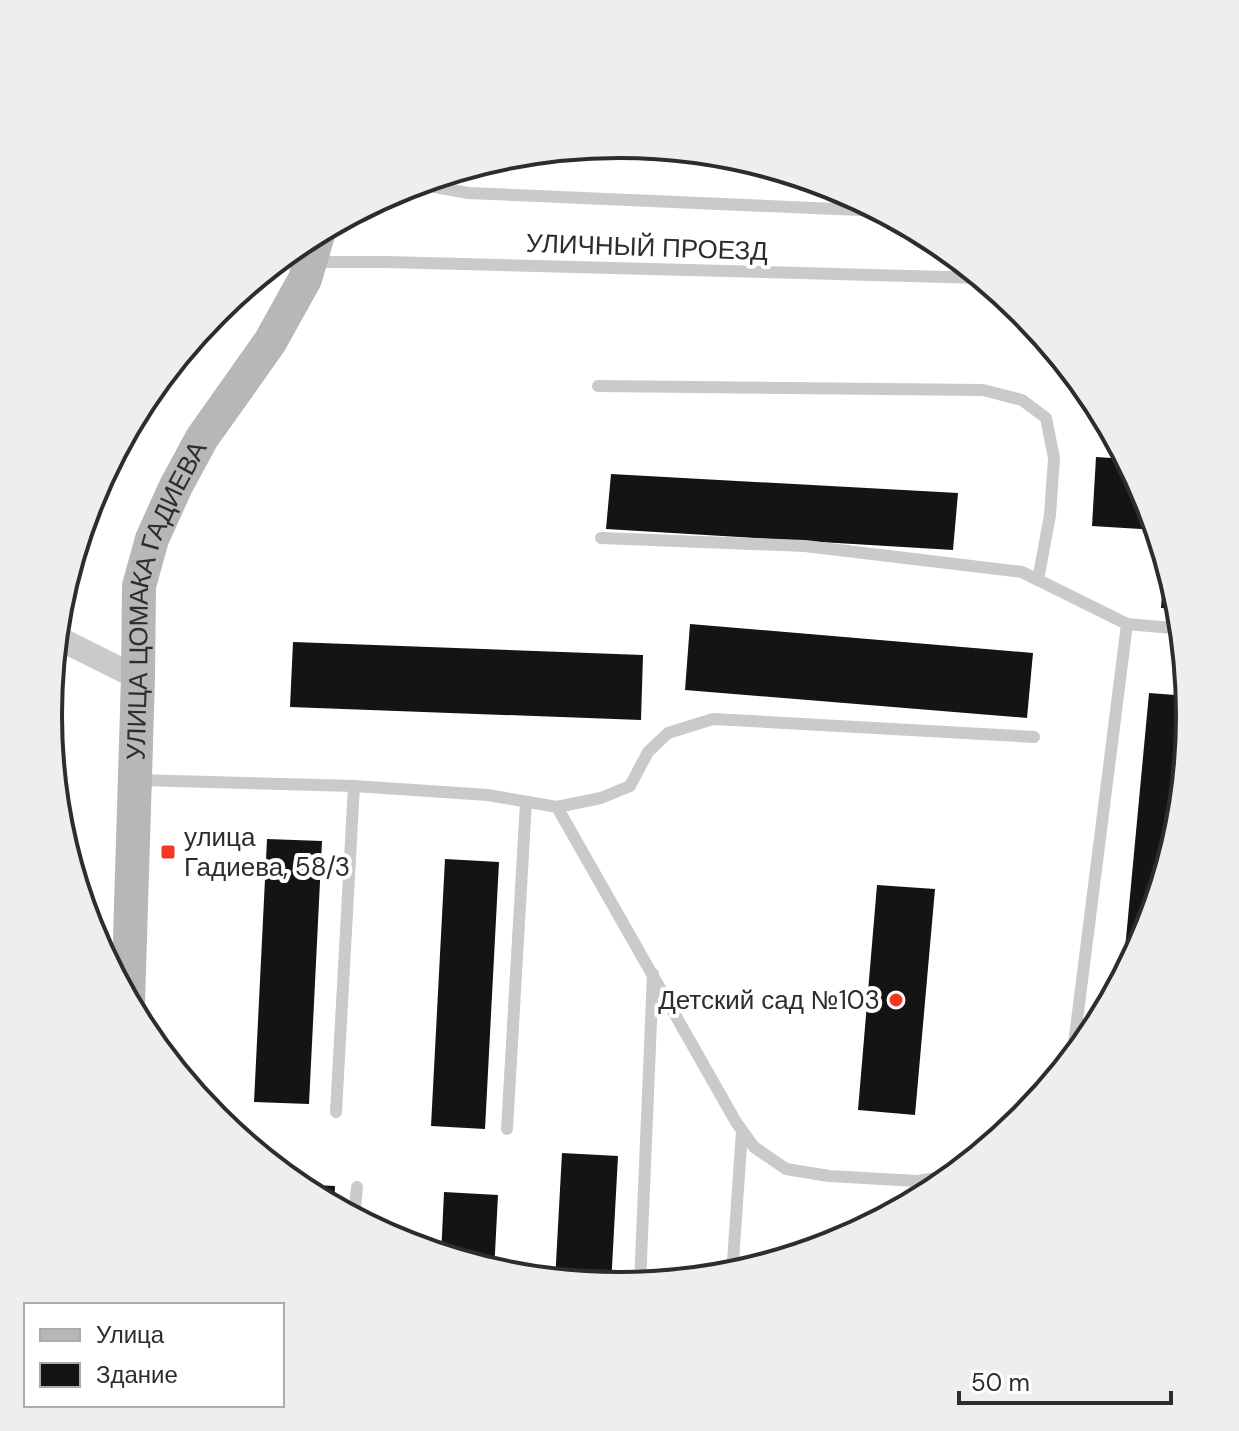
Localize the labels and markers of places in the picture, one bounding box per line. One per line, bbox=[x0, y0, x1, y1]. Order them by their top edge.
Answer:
place label: улица Гадиева, 58/3 bbox=[184, 820, 350, 884]
marker: улица Гадиева, 58/3 bbox=[159, 843, 177, 861]
place label: Детский сад №103 bbox=[658, 983, 880, 1017]
marker: Детский сад №103 bbox=[887, 991, 905, 1009]

